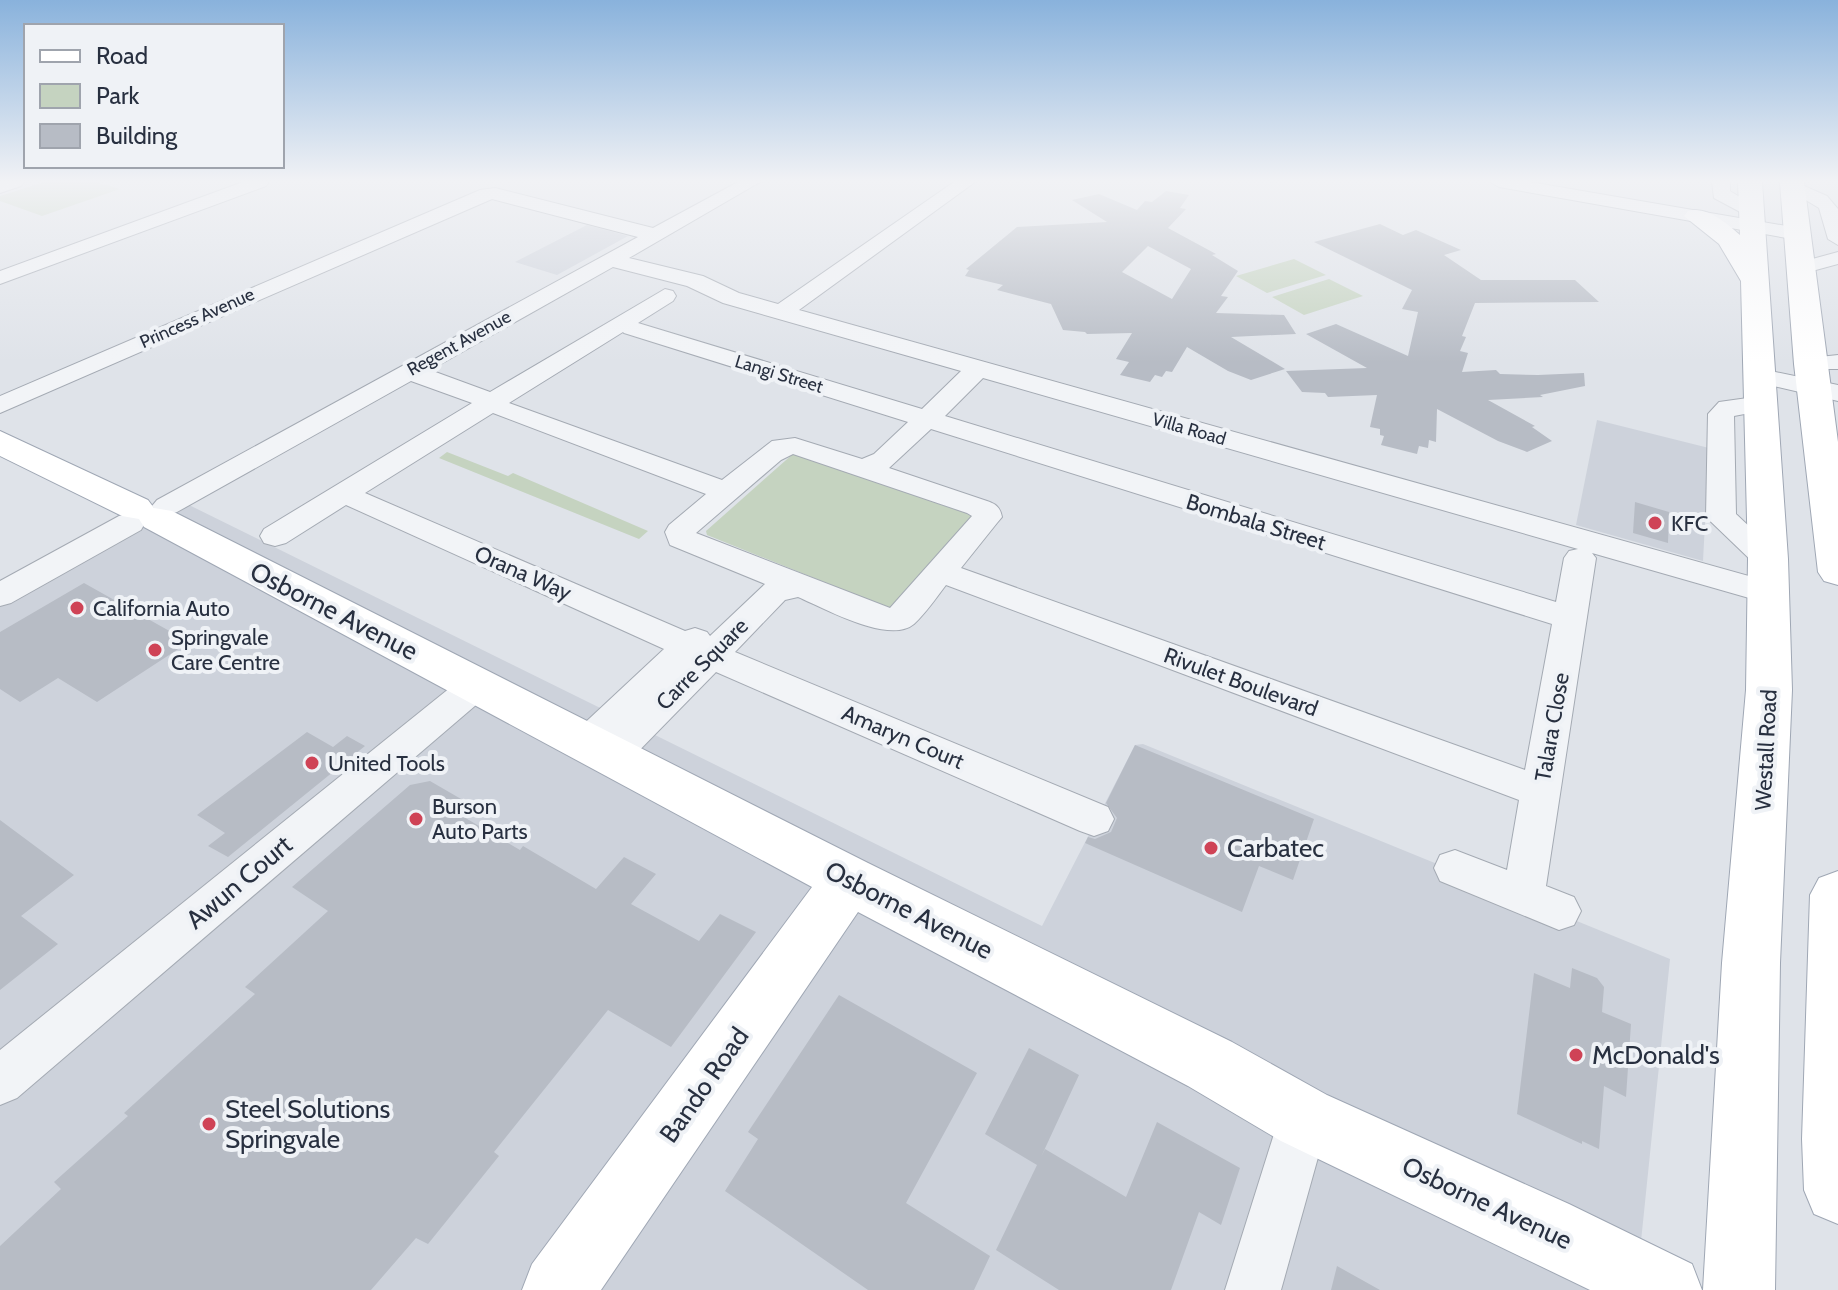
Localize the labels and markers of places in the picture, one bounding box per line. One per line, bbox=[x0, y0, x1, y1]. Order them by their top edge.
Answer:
place label: KFC bbox=[1671, 510, 1708, 537]
marker: KFC bbox=[1646, 514, 1664, 532]
place label: California Auto bbox=[93, 595, 230, 622]
marker: California Auto bbox=[68, 599, 86, 617]
place label: Springvale Care Centre bbox=[171, 624, 280, 676]
marker: Springvale Care Centre bbox=[146, 641, 164, 659]
place label: United Tools bbox=[328, 750, 445, 777]
marker: United Tools bbox=[303, 754, 321, 772]
place label: Burson Auto Parts bbox=[432, 793, 528, 845]
marker: Burson Auto Parts bbox=[407, 810, 425, 828]
place label: Carbatec bbox=[1227, 832, 1324, 864]
marker: Carbatec bbox=[1202, 839, 1220, 857]
place label: McDonald's bbox=[1592, 1039, 1720, 1071]
marker: McDonald's bbox=[1567, 1046, 1585, 1064]
place label: Steel Solutions Springvale bbox=[225, 1093, 390, 1155]
marker: Steel Solutions Springvale bbox=[200, 1115, 218, 1133]

